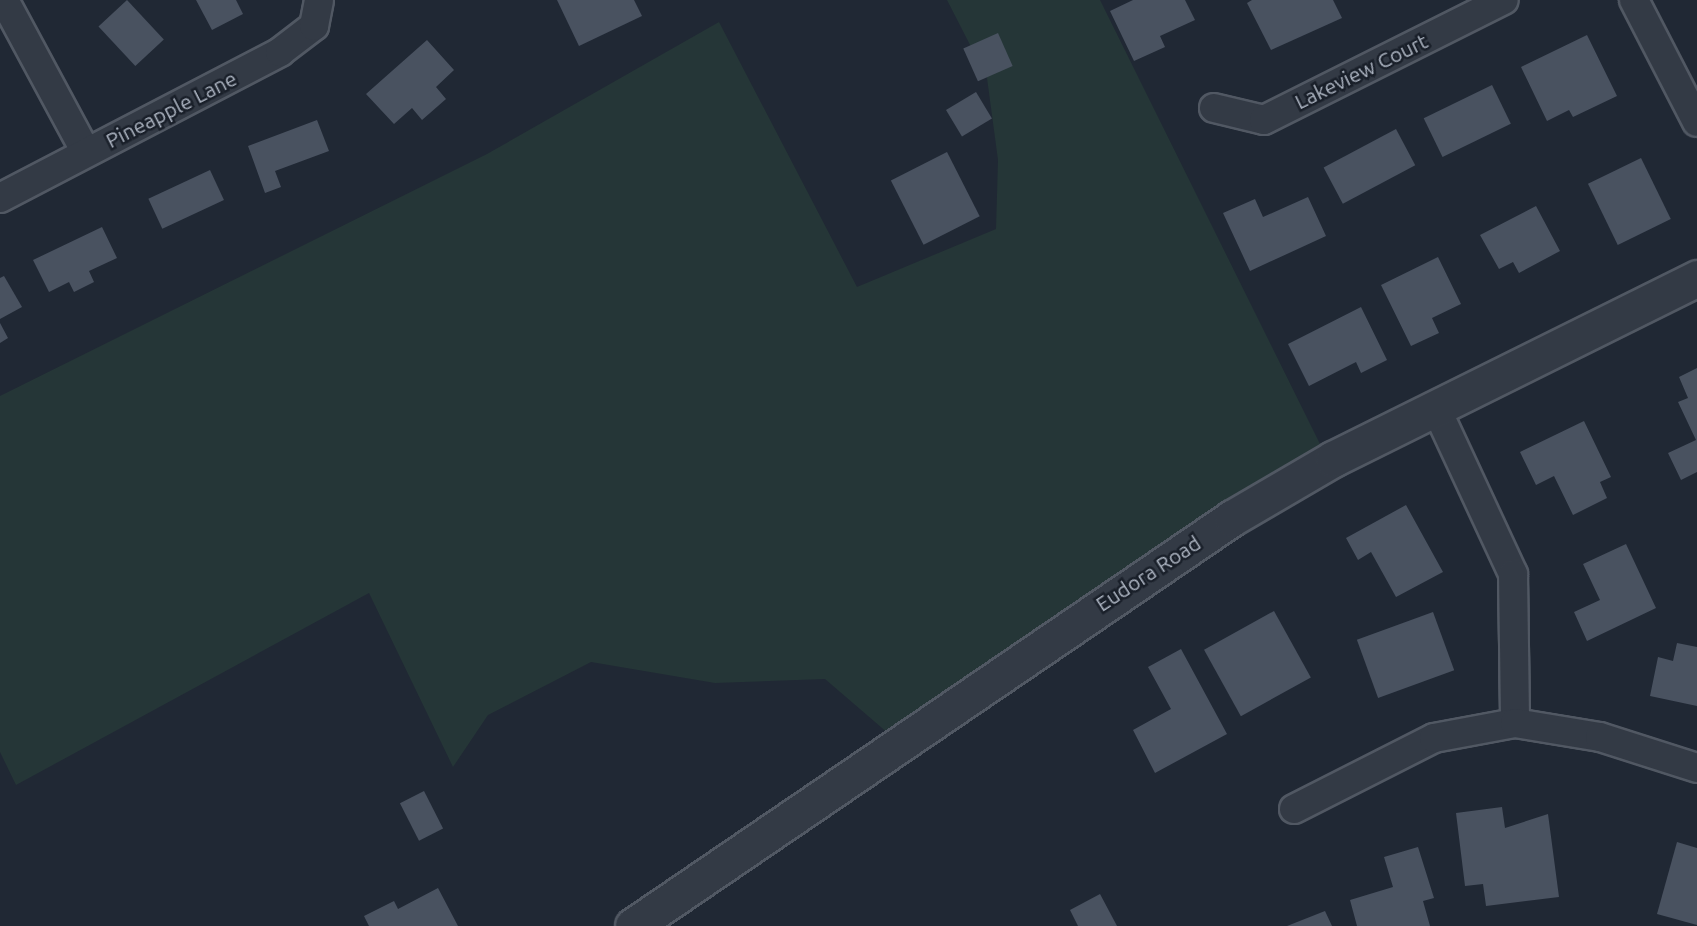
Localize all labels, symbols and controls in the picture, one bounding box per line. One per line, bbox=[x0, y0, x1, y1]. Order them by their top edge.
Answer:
street label: Lakeview Court bbox=[1290, 28, 1432, 114]
street label: Pineapple Lane bbox=[101, 65, 241, 153]
street label: Eudora Road bbox=[1091, 530, 1205, 616]

